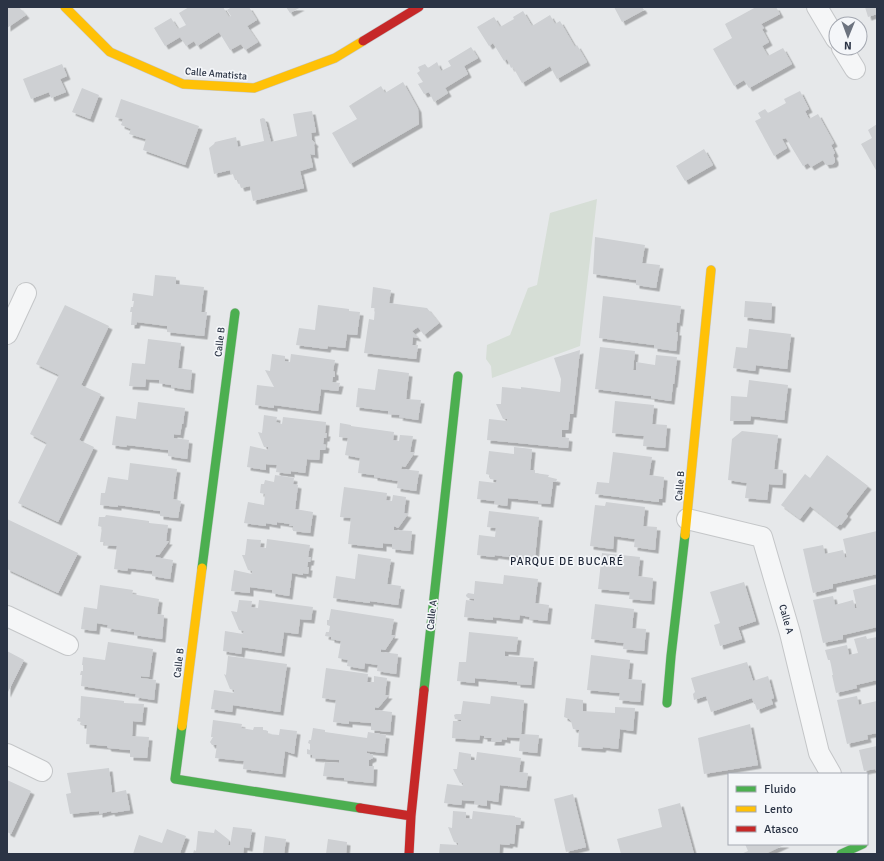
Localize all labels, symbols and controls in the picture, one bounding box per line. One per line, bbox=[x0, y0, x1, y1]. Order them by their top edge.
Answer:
north arrow bbox=[828, 16, 868, 56]
text: N bbox=[844, 39, 852, 52]
street label: Calle Amatista bbox=[184, 65, 248, 83]
street label: Calle B bbox=[212, 326, 228, 358]
street label: Calle B bbox=[673, 471, 687, 501]
district label: PARQUE DE BUCARÉ bbox=[510, 554, 624, 568]
street label: Calle A bbox=[424, 599, 440, 631]
street label: Calle A bbox=[776, 603, 796, 635]
street label: Calle B bbox=[171, 647, 187, 679]
legend bbox=[728, 773, 868, 845]
text: Fluido bbox=[764, 782, 796, 797]
text: Lento bbox=[764, 802, 793, 817]
text: Atasco bbox=[764, 822, 799, 837]

